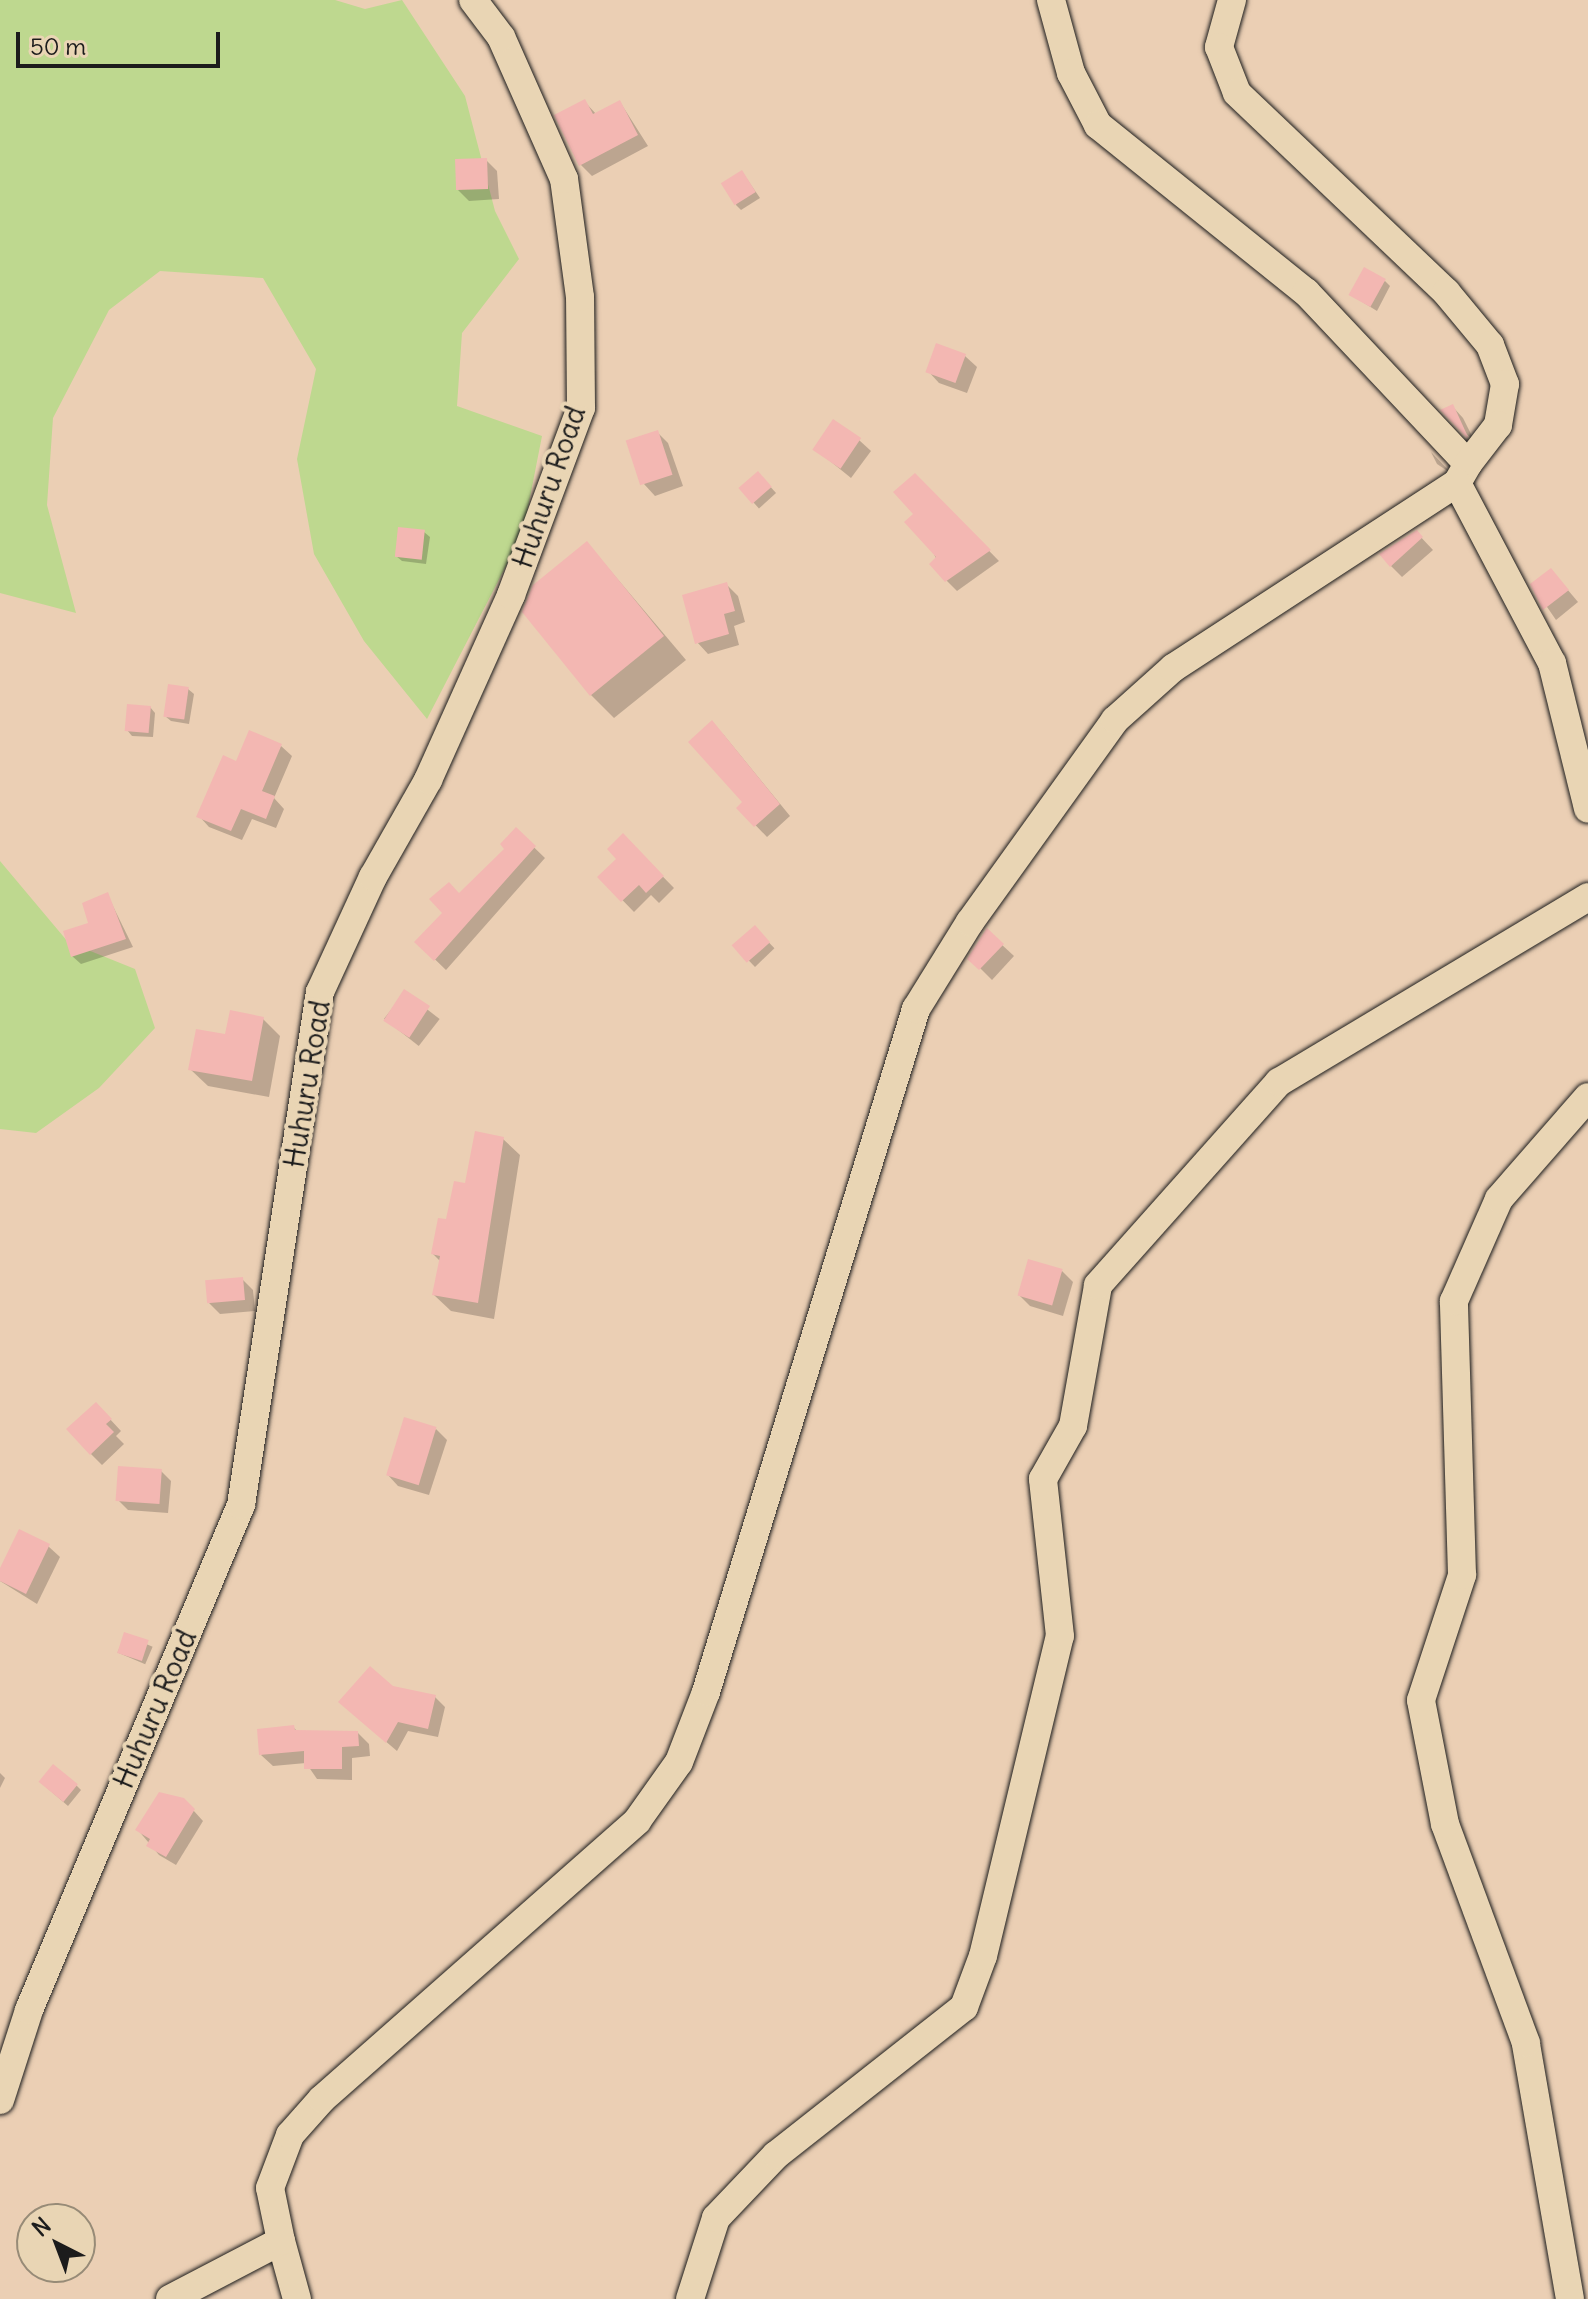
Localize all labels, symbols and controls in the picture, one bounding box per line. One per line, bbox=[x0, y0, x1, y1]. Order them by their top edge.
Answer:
scale bar bbox=[20, 16, 224, 66]
text: 50 m bbox=[30, 31, 86, 61]
street label: Huhuru Road bbox=[506, 402, 592, 572]
street label: Huhuru Road bbox=[277, 998, 337, 1170]
street label: Huhuru Road bbox=[107, 1625, 203, 1793]
north arrow bbox=[16, 2203, 96, 2283]
text: N bbox=[26, 2211, 56, 2242]

